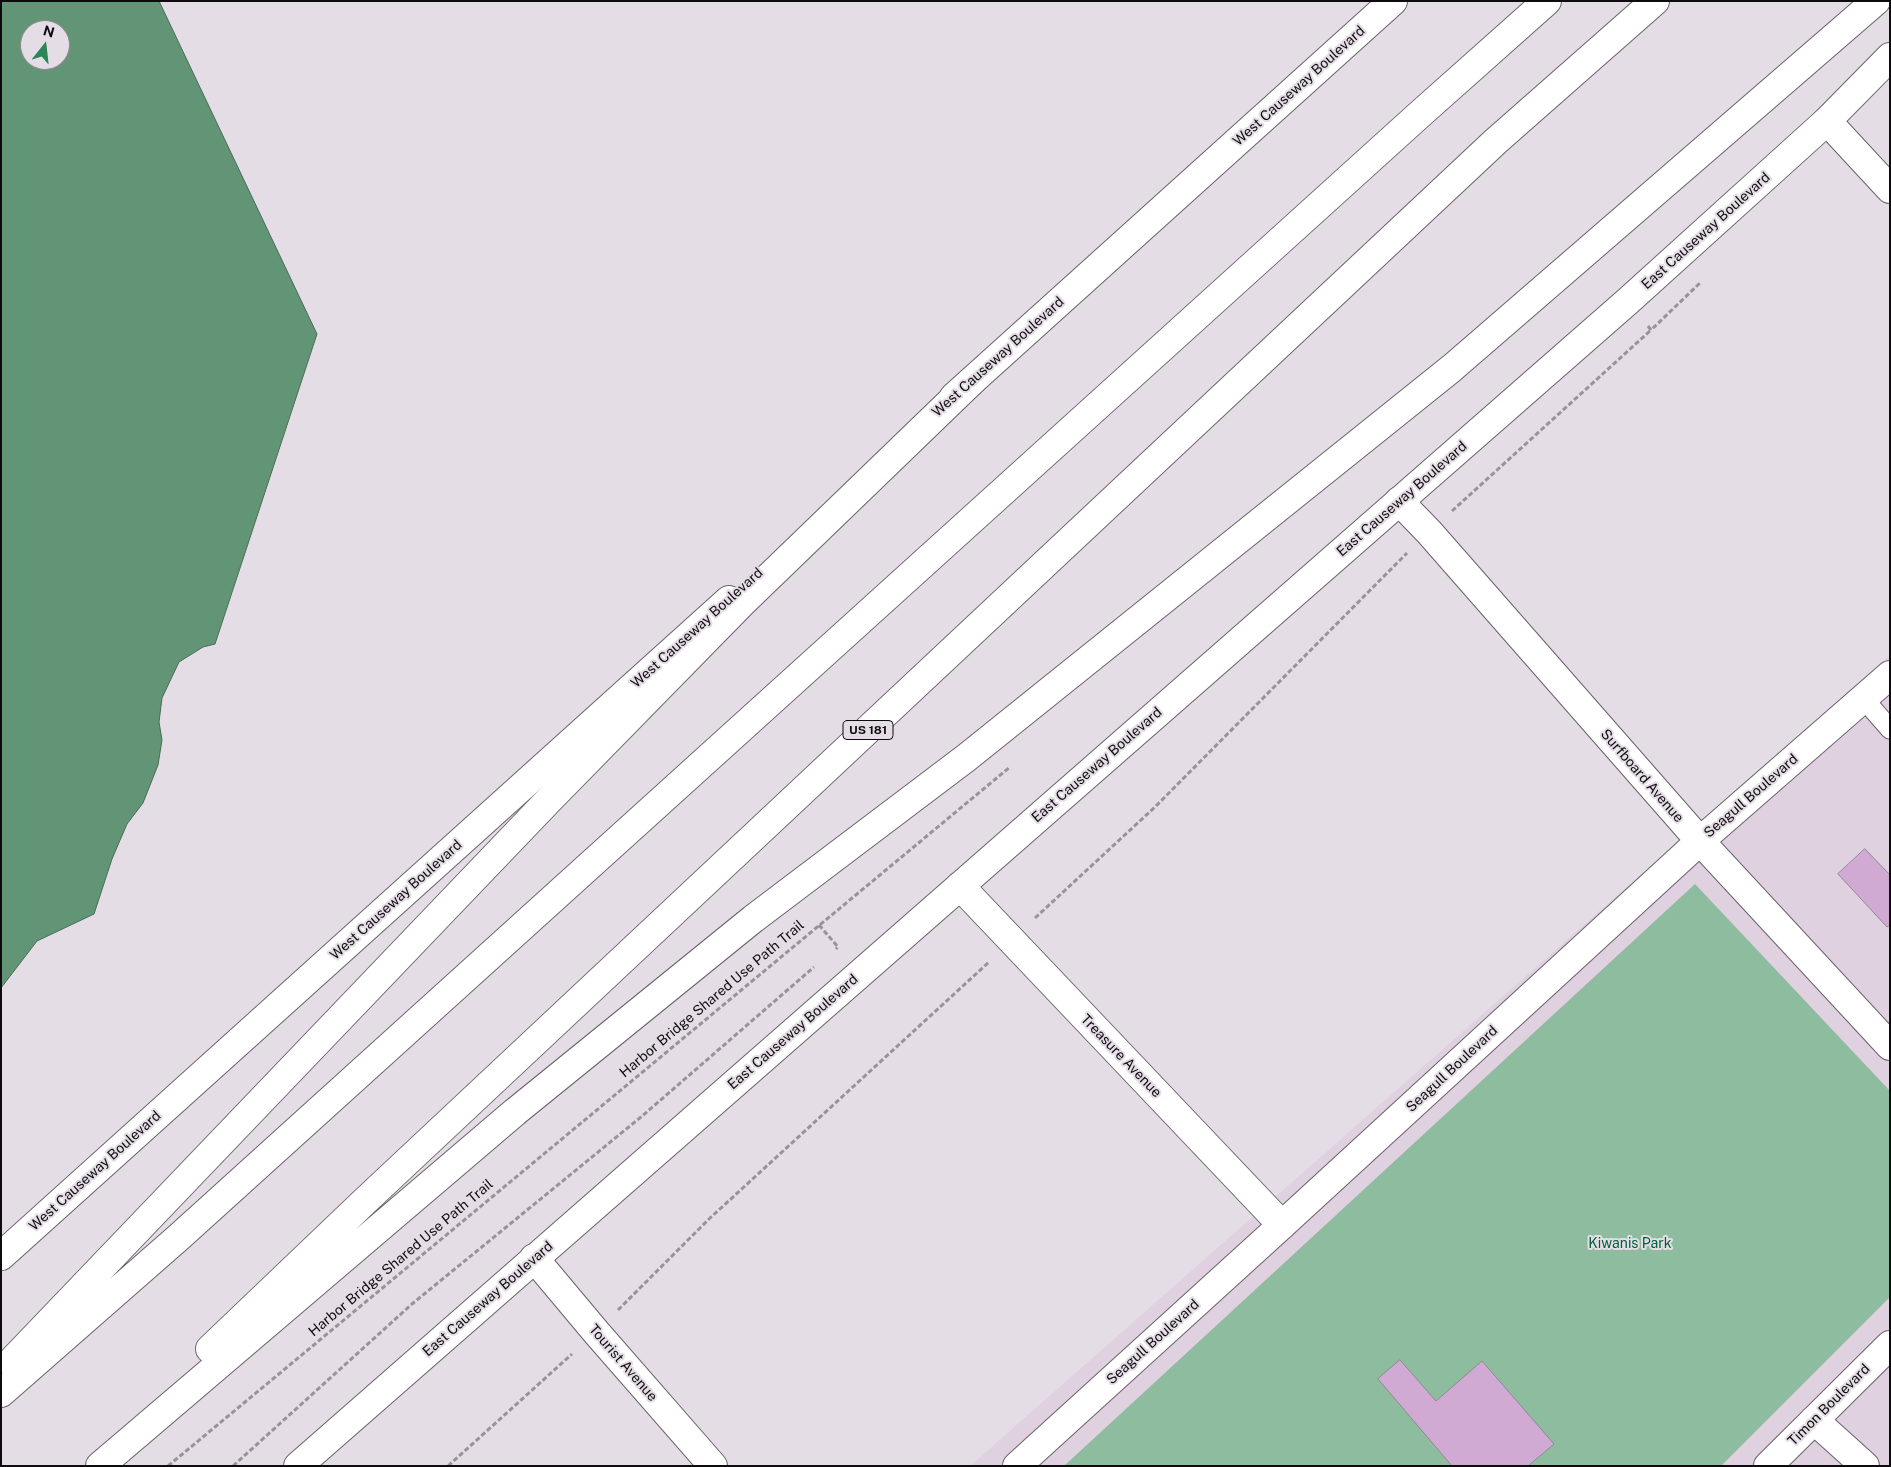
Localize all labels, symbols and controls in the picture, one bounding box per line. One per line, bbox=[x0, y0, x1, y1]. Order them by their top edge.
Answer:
north arrow bbox=[20, 20, 70, 70]
text: N bbox=[41, 22, 56, 41]
street label: West Causeway Boulevard bbox=[1230, 22, 1368, 150]
street label: East Causeway Boulevard bbox=[1638, 169, 1774, 293]
street label: West Causeway Boulevard bbox=[929, 293, 1067, 421]
street label: East Causeway Boulevard bbox=[1333, 438, 1471, 560]
street label: West Causeway Boulevard bbox=[628, 564, 766, 692]
street label: East Causeway Boulevard bbox=[1028, 704, 1166, 826]
road number: US 181 bbox=[843, 720, 893, 740]
street label: Surfboard Avenue bbox=[1597, 726, 1687, 826]
street label: Seagull Boulevard bbox=[1701, 751, 1801, 841]
street label: West Causeway Boulevard bbox=[327, 836, 465, 964]
street label: Harbor Bridge Shared Use Path Trail bbox=[616, 917, 808, 1081]
street label: East Causeway Boulevard bbox=[724, 971, 862, 1093]
street label: Treasure Avenue bbox=[1077, 1011, 1165, 1101]
street label: Seagull Boulevard bbox=[1403, 1022, 1501, 1116]
street label: West Causeway Boulevard bbox=[26, 1107, 164, 1235]
street label: Harbor Bridge Shared Use Path Trail bbox=[305, 1176, 497, 1340]
park label: Kiwanis Park bbox=[1588, 1236, 1672, 1252]
street label: East Causeway Boulevard bbox=[419, 1238, 557, 1360]
street label: Seagull Boulevard bbox=[1103, 1296, 1203, 1388]
street label: Tourist Avenue bbox=[585, 1321, 661, 1405]
street label: Timon Boulevard bbox=[1785, 1361, 1873, 1449]

